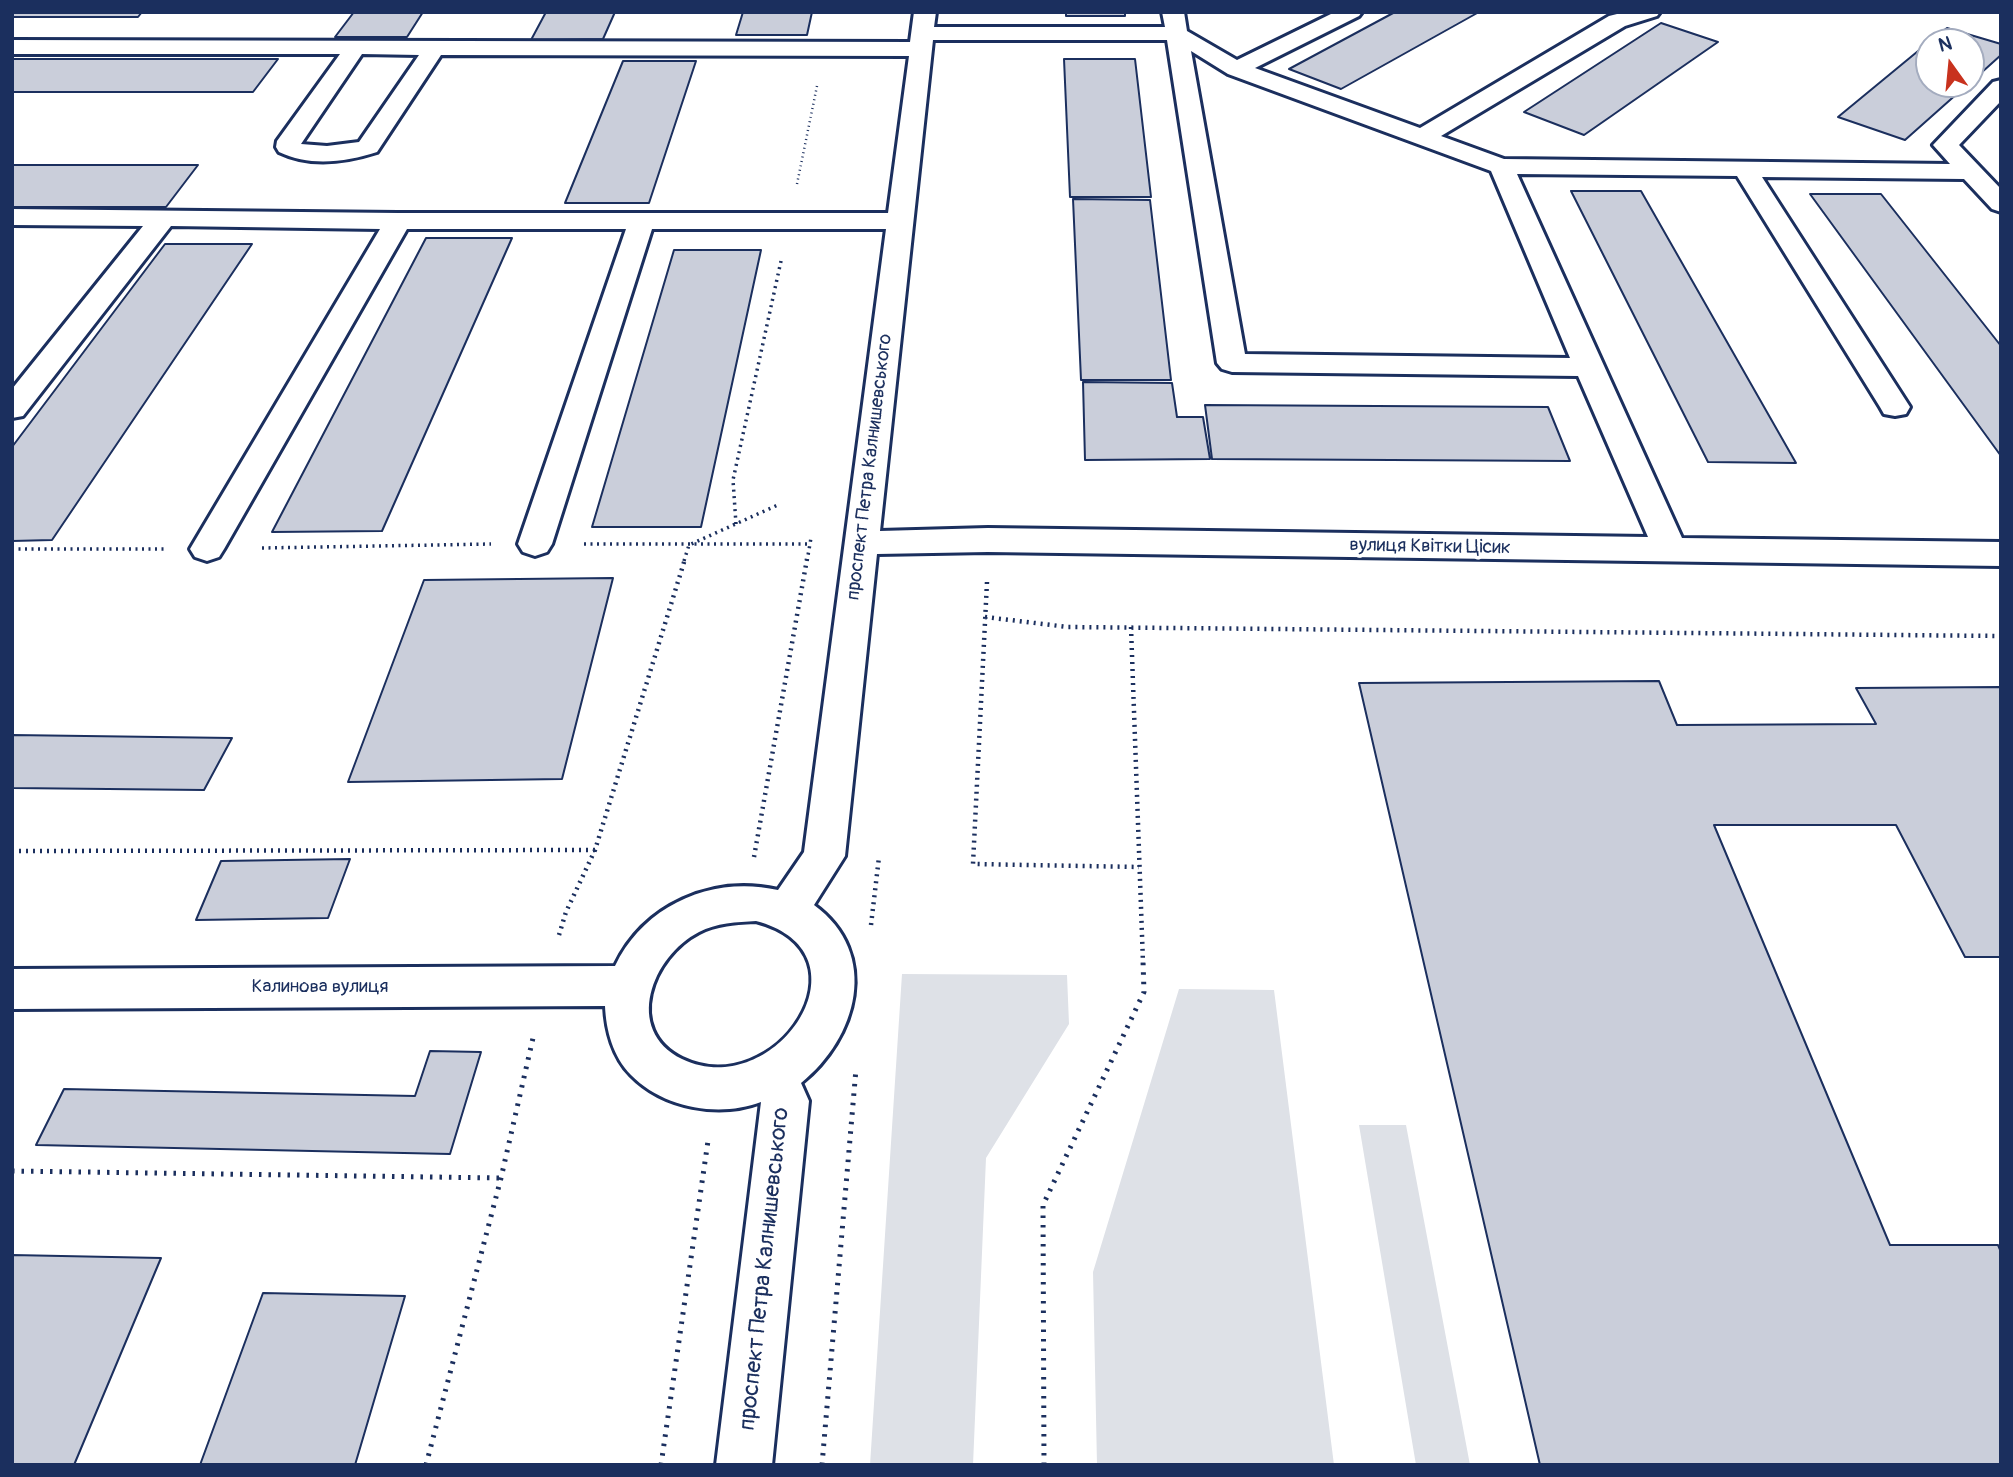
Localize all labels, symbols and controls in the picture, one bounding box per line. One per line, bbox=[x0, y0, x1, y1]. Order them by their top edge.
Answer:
north arrow bbox=[1915, 28, 1985, 98]
text: N bbox=[1936, 31, 1954, 58]
street label: проспект Петра Калнишевського bbox=[842, 333, 898, 601]
street label: вулиця Квітки Цісик bbox=[1349, 534, 1511, 560]
street label: Калинова вулиця bbox=[252, 976, 388, 998]
street label: проспект Петра Калнишевського bbox=[734, 1106, 796, 1432]

